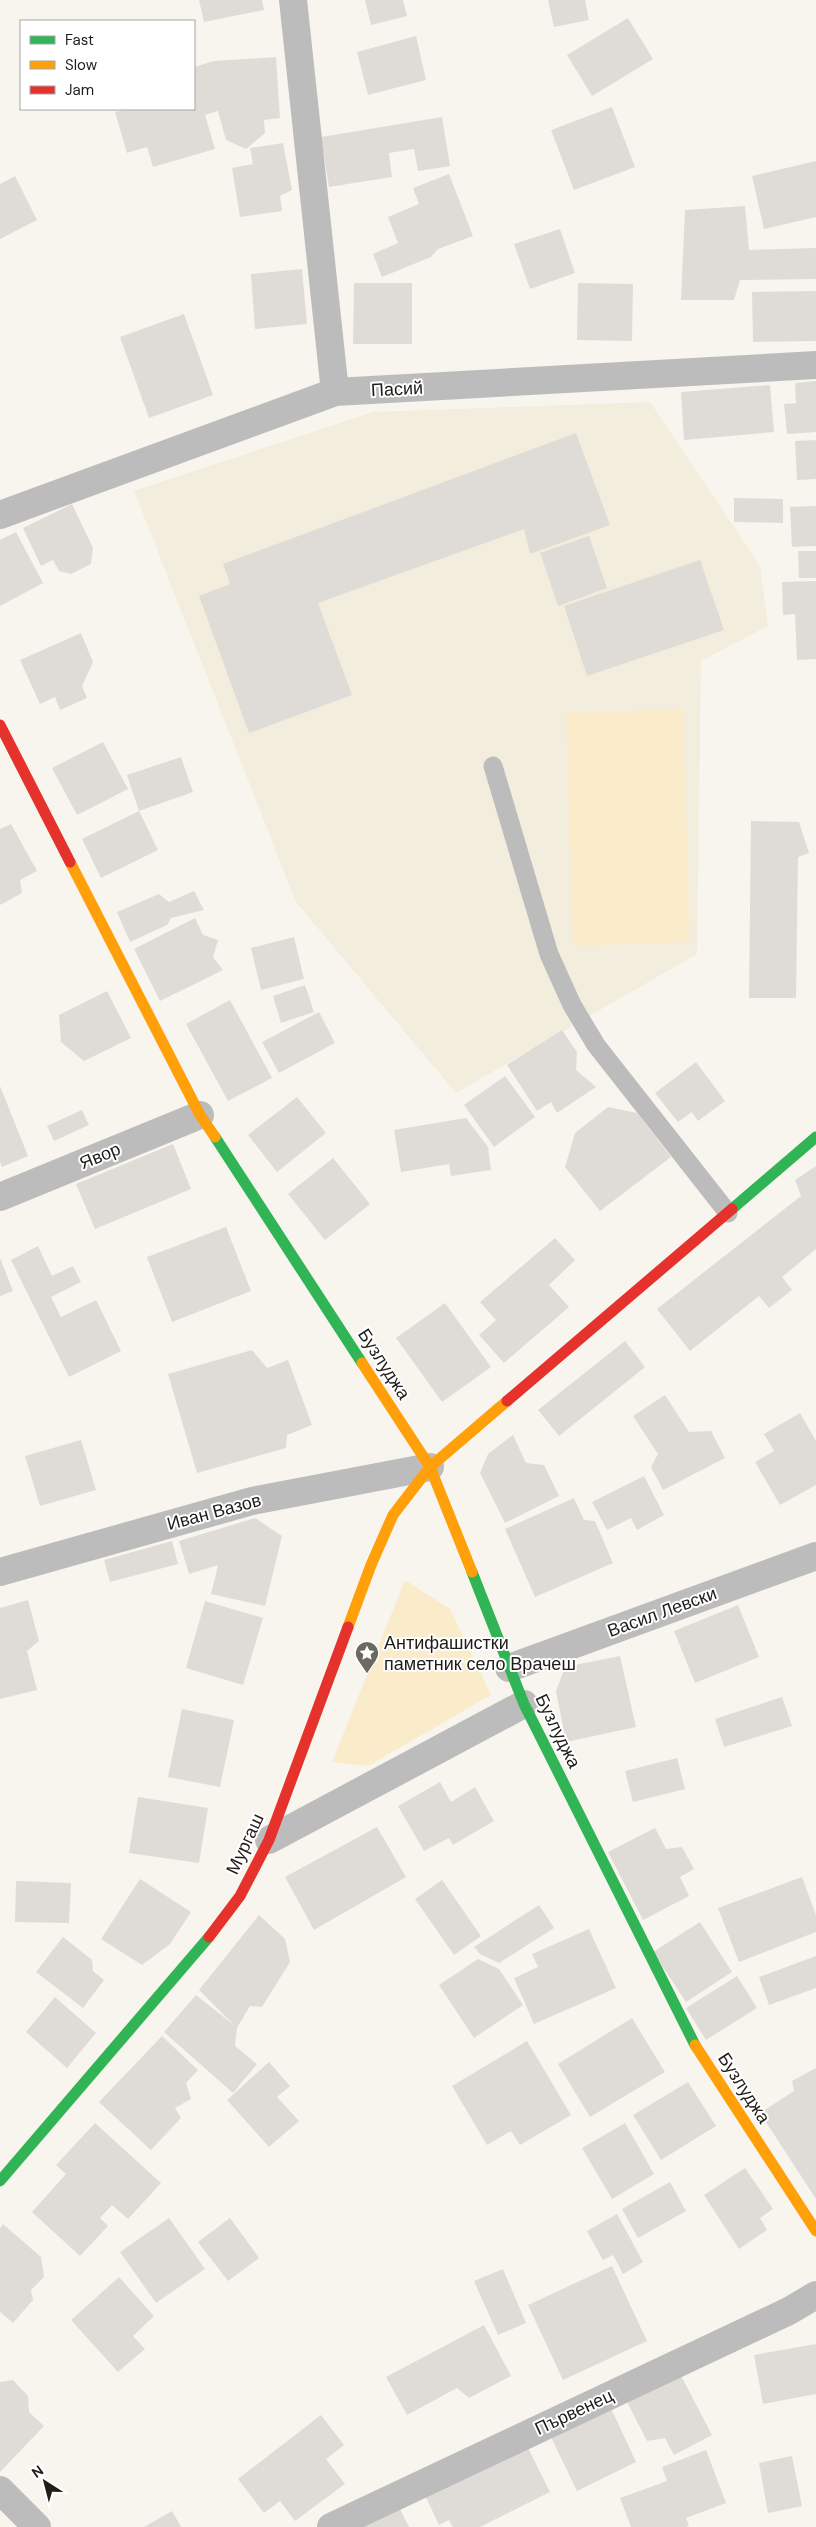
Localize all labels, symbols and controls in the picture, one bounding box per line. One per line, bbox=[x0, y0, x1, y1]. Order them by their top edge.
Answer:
legend bbox=[20, 20, 195, 110]
text: Fast bbox=[65, 30, 94, 50]
text: Slow bbox=[65, 55, 98, 75]
text: Jam bbox=[65, 80, 94, 100]
street label: Пасий bbox=[370, 376, 424, 402]
street label: Явор bbox=[76, 1137, 124, 1175]
street label: Бузлуджа bbox=[352, 1324, 416, 1405]
street label: Иван Вазов bbox=[164, 1488, 264, 1536]
street label: Васил Левски bbox=[604, 1581, 720, 1643]
place label: Антифашистки паметник село Врачеш bbox=[384, 1631, 576, 1676]
place icon: Антифашистки паметник село Врачеш bbox=[354, 1640, 380, 1674]
street label: Бузлуджа bbox=[530, 1690, 587, 1773]
street label: Мургаш bbox=[220, 1810, 270, 1878]
street label: Бузлуджа bbox=[712, 2048, 776, 2129]
street label: Първенец bbox=[531, 2383, 617, 2441]
north arrow bbox=[20, 2457, 70, 2507]
text: N bbox=[28, 2461, 47, 2482]

